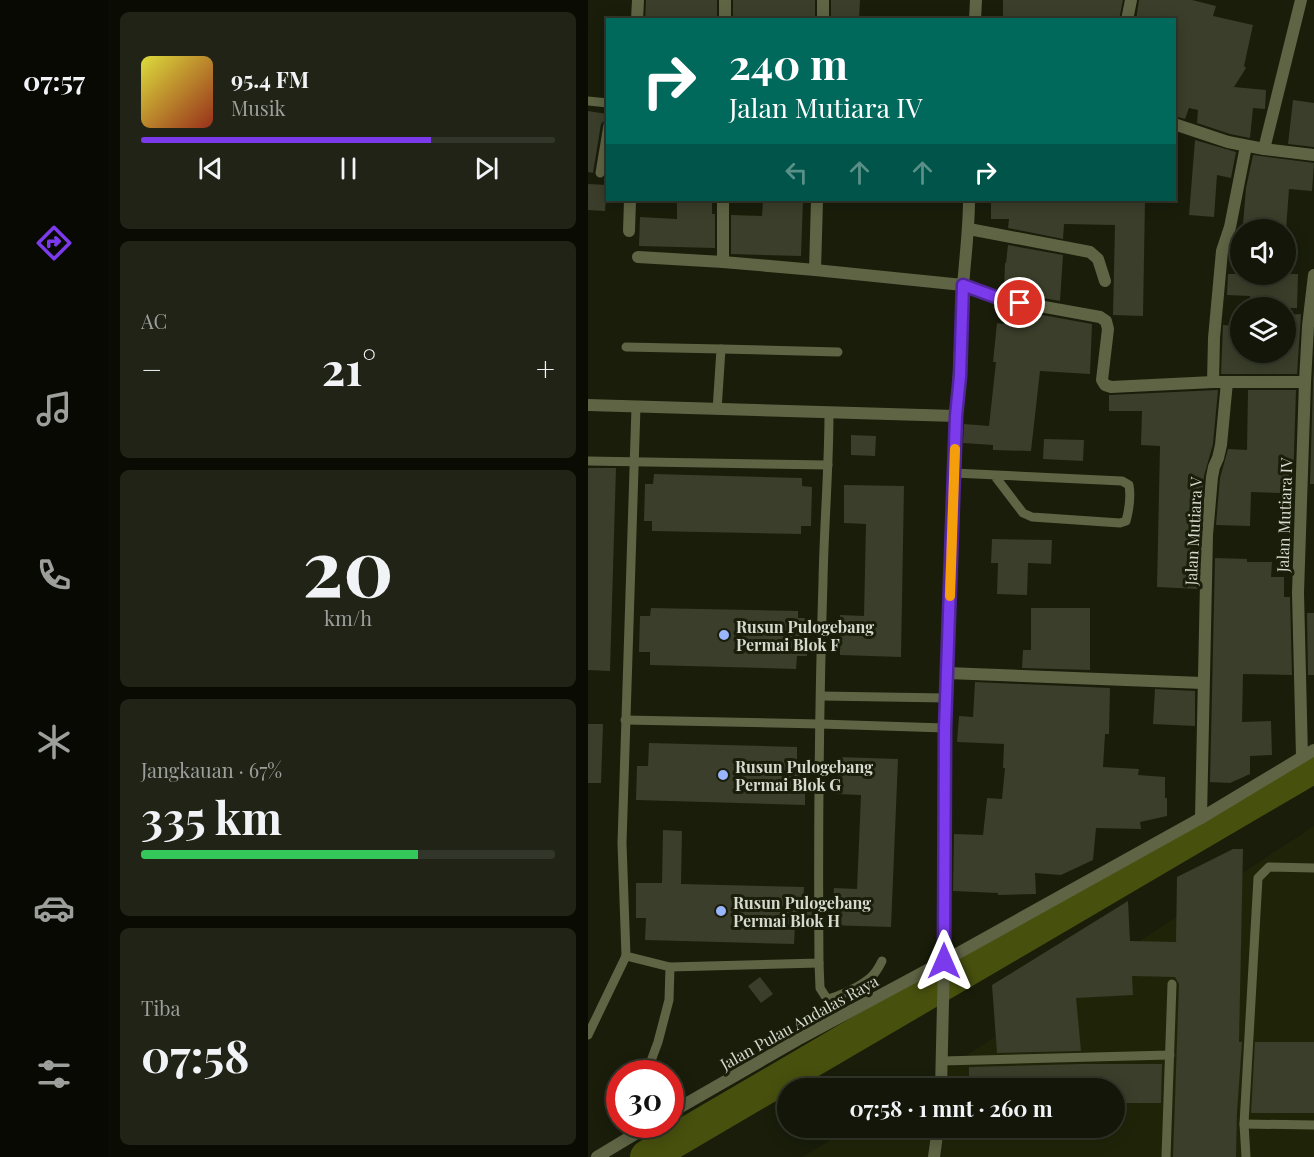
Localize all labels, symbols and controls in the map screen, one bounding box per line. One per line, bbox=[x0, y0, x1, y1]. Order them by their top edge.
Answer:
text: 240 m bbox=[729, 35, 848, 91]
icon: right bbox=[630, 42, 708, 120]
text: 07:57 bbox=[23, 62, 85, 98]
text: 95.4 FM bbox=[231, 64, 309, 94]
text: Jalan Mutiara IV bbox=[729, 89, 923, 125]
text: Musik bbox=[231, 94, 286, 121]
icon: previous bbox=[194, 152, 227, 185]
icon: pause bbox=[332, 152, 365, 185]
icon: next bbox=[470, 152, 503, 185]
icon: left bbox=[780, 156, 813, 189]
icon: ahead bbox=[843, 156, 876, 189]
icon: ahead bbox=[906, 156, 939, 189]
icon: right bbox=[969, 156, 1002, 189]
map controls bbox=[1230, 219, 1296, 363]
button: sound bbox=[1230, 219, 1296, 285]
icon: directions bbox=[33, 222, 75, 264]
pin bbox=[994, 277, 1045, 328]
icon: arrive bbox=[1003, 286, 1036, 319]
button: layers bbox=[1230, 297, 1296, 363]
text: AC bbox=[141, 307, 167, 334]
text: 21° bbox=[322, 337, 376, 397]
text: − bbox=[141, 346, 162, 390]
text: + bbox=[536, 346, 555, 390]
icon: music bbox=[33, 388, 75, 430]
street label: Jalan Mutiara IV bbox=[1271, 456, 1297, 574]
street label: Jalan Mutiara V bbox=[1180, 475, 1206, 587]
text: 20 bbox=[302, 513, 394, 617]
icon: phone bbox=[33, 554, 75, 596]
text: km/h bbox=[324, 604, 372, 631]
place label: Rusun Pulogebang Permai Blok F bbox=[736, 616, 874, 655]
marker: Rusun Pulogebang Permai Blok F bbox=[717, 628, 731, 642]
icon: climate bbox=[33, 721, 75, 763]
text: Jangkauan · 67% bbox=[141, 756, 282, 783]
place label: Rusun Pulogebang Permai Blok G bbox=[735, 756, 873, 795]
marker: Rusun Pulogebang Permai Blok G bbox=[716, 768, 730, 782]
text: 335 km bbox=[141, 786, 282, 846]
icon: car bbox=[33, 887, 75, 929]
place label: Rusun Pulogebang Permai Blok H bbox=[733, 892, 871, 931]
marker: Rusun Pulogebang Permai Blok H bbox=[714, 904, 728, 918]
position arrow bbox=[912, 929, 976, 993]
street label: Jalan Pulau Andalas Raya bbox=[715, 970, 882, 1075]
text: Tiba bbox=[141, 994, 181, 1021]
text: 07:58 bbox=[141, 1024, 249, 1084]
icon: filters bbox=[33, 1053, 75, 1095]
speed limit sign: 30 bbox=[606, 1060, 684, 1138]
text: 07:58 · 1 mnt · 260 m bbox=[849, 1093, 1053, 1123]

